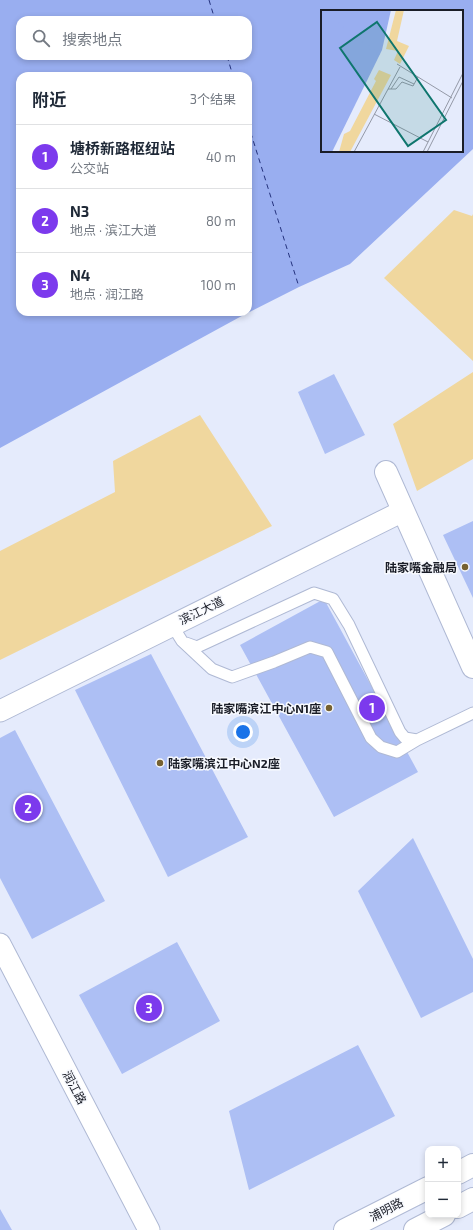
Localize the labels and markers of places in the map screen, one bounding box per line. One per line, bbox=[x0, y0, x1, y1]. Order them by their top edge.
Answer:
place label: 陆家嘴金融局 bbox=[385, 560, 457, 574]
marker: 陆家嘴金融局 bbox=[460, 562, 470, 572]
pin: 1 bbox=[359, 693, 385, 723]
place label: 陆家嘴滨江中心N1座 bbox=[211, 701, 321, 715]
marker: 陆家嘴滨江中心N1座 bbox=[324, 703, 334, 713]
place label: 陆家嘴滨江中心N2座 bbox=[168, 756, 280, 770]
marker: 陆家嘴滨江中心N2座 bbox=[155, 758, 165, 768]
pin: 2 bbox=[15, 793, 41, 823]
pin: 3 bbox=[136, 993, 162, 1023]

